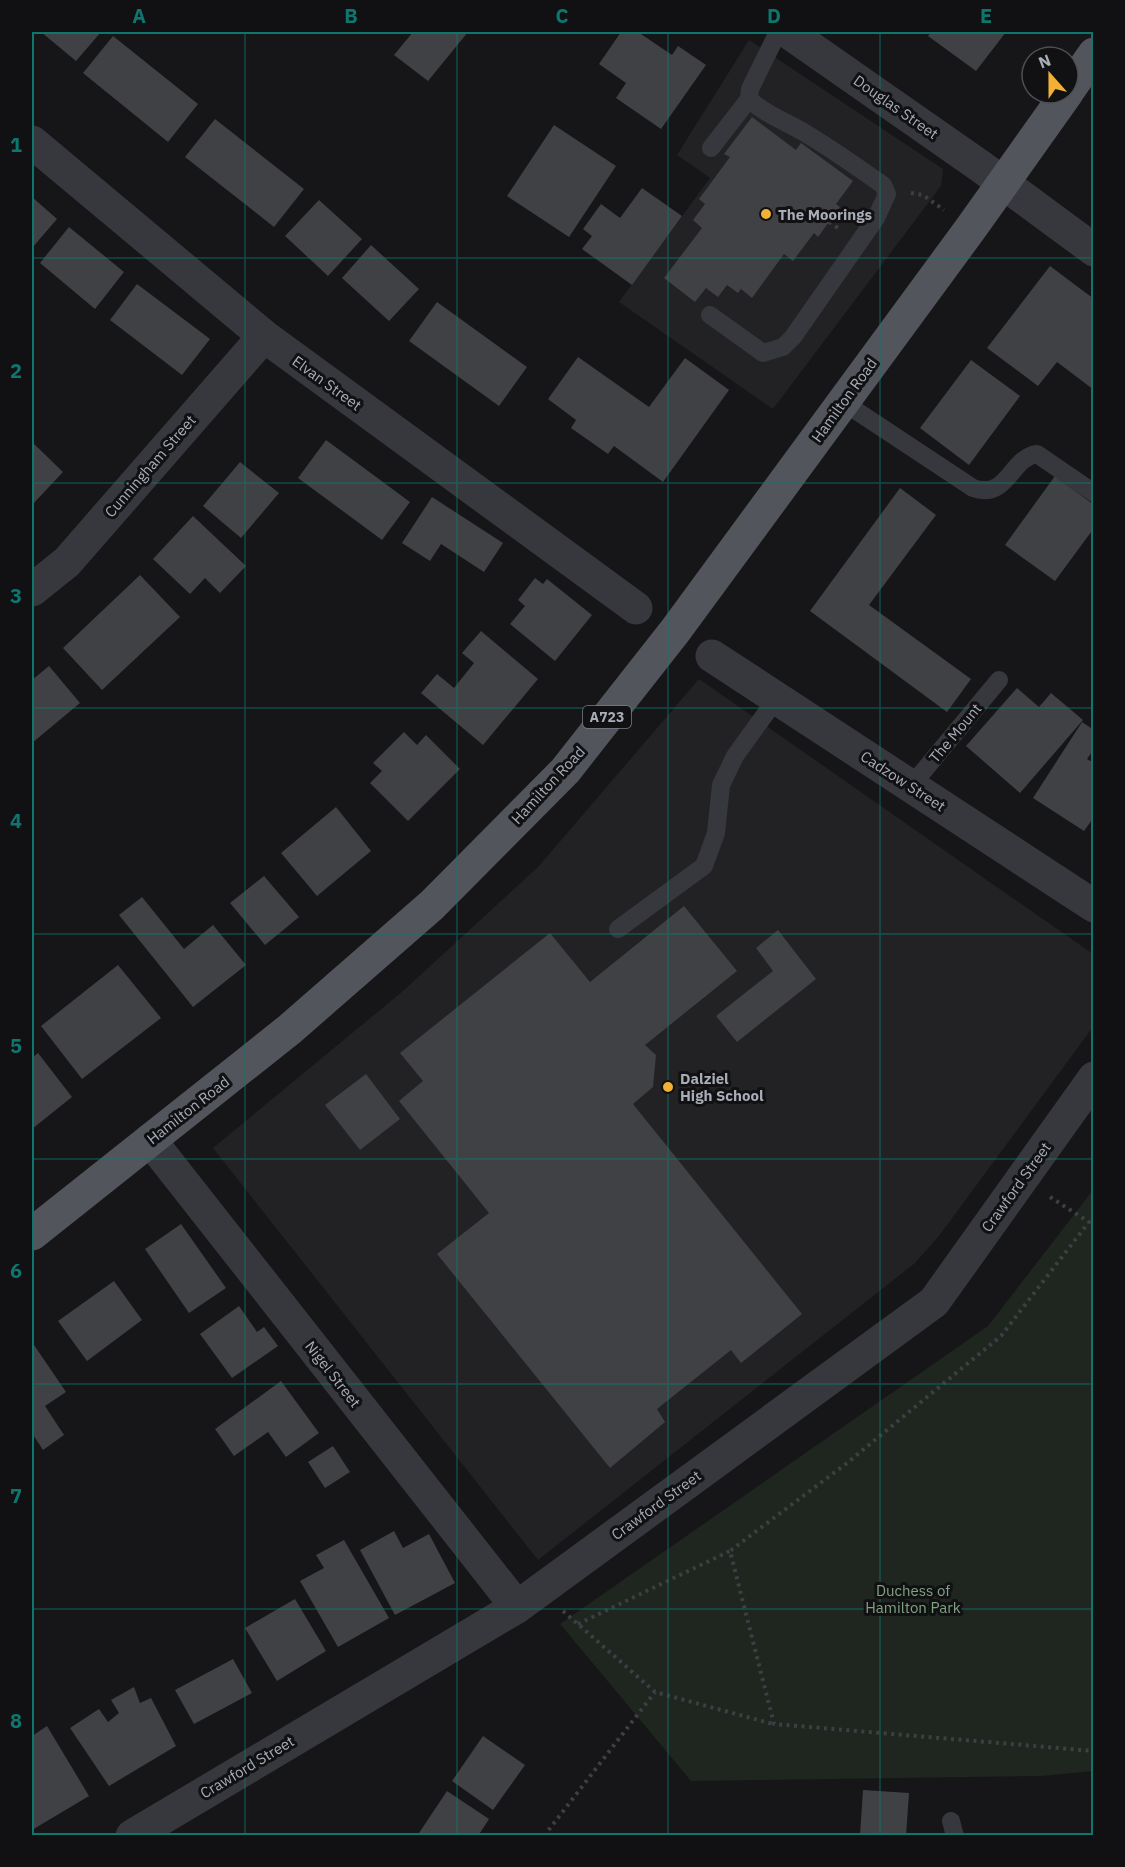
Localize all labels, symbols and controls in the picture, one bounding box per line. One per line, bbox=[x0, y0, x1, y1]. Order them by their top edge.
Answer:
text: A bbox=[132, 2, 146, 29]
text: B bbox=[344, 2, 358, 29]
text: C bbox=[555, 2, 569, 29]
text: D bbox=[767, 2, 781, 29]
text: E bbox=[980, 2, 992, 29]
north arrow bbox=[1020, 45, 1080, 105]
text: N bbox=[1036, 50, 1054, 72]
street label: Douglas Street bbox=[850, 71, 942, 143]
text: 1 bbox=[10, 131, 22, 158]
place label: The Moorings bbox=[778, 205, 872, 224]
marker: The Moorings bbox=[759, 207, 773, 221]
street label: Elvan Street bbox=[289, 351, 365, 415]
street label: Hamilton Road bbox=[807, 354, 881, 446]
text: 2 bbox=[10, 357, 22, 384]
street label: Cunningham Street bbox=[100, 411, 200, 521]
text: 3 bbox=[10, 582, 22, 609]
street label: The Mount bbox=[925, 699, 985, 767]
road number: A723 bbox=[583, 706, 631, 728]
street label: Hamilton Road bbox=[507, 742, 589, 828]
street label: Cadzow Street bbox=[857, 747, 949, 815]
text: 4 bbox=[10, 807, 22, 834]
text: 5 bbox=[10, 1032, 22, 1059]
place label: Dalziel High School bbox=[680, 1069, 764, 1105]
street label: Hamilton Road bbox=[143, 1072, 233, 1148]
marker: Dalziel High School bbox=[661, 1080, 675, 1094]
street label: Crawford Street bbox=[977, 1138, 1055, 1236]
text: 6 bbox=[10, 1257, 22, 1284]
street label: Nigel Street bbox=[301, 1337, 365, 1411]
street label: Crawford Street bbox=[607, 1466, 705, 1544]
text: 7 bbox=[10, 1482, 22, 1509]
park label: Duchess of Hamilton Park bbox=[865, 1581, 961, 1617]
text: 8 bbox=[10, 1707, 22, 1734]
street label: Crawford Street bbox=[197, 1731, 297, 1803]

